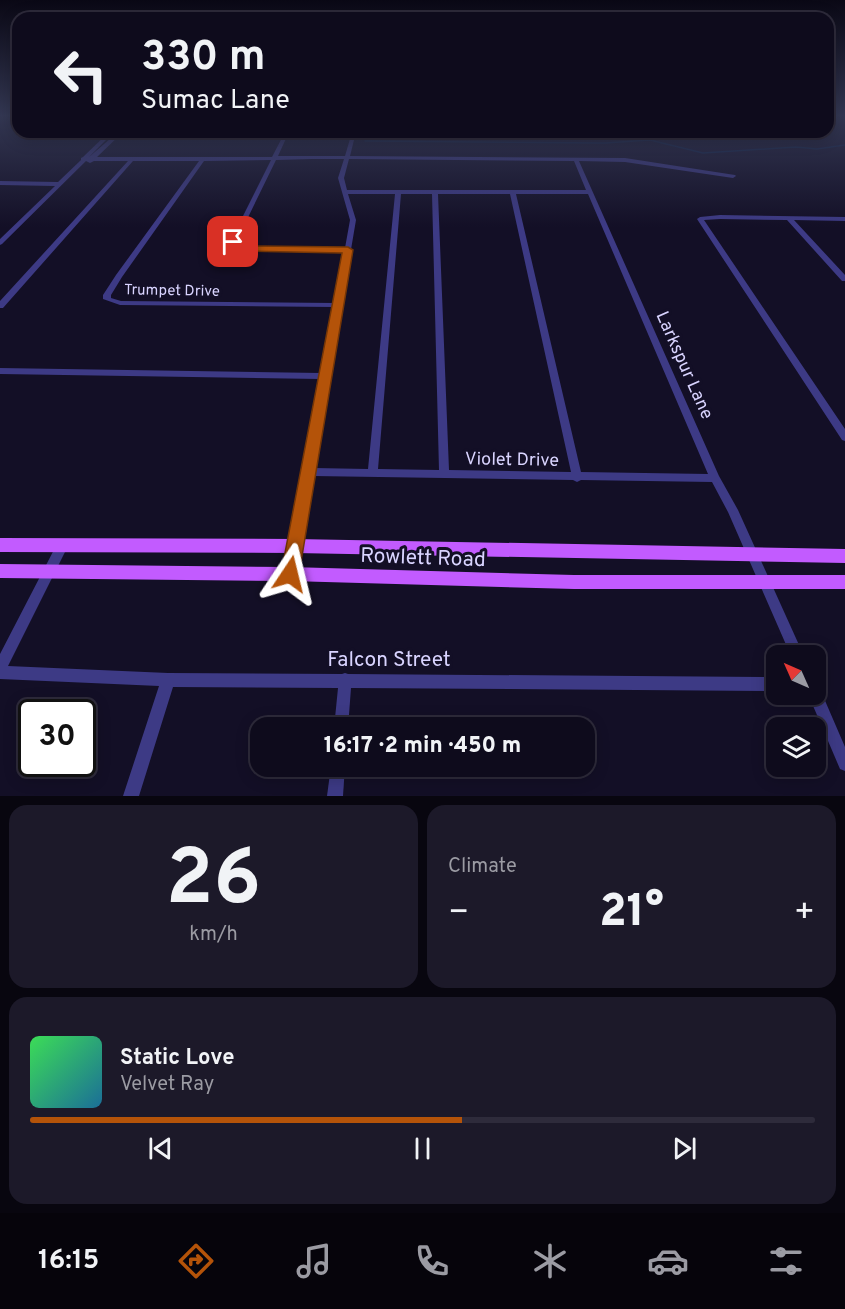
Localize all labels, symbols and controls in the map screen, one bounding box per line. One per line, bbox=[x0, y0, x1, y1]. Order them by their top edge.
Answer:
text: 330 m bbox=[141, 32, 266, 85]
icon: left bbox=[42, 36, 120, 114]
text: Sumac Lane bbox=[141, 84, 290, 118]
pin bbox=[207, 216, 258, 267]
icon: arrive bbox=[216, 225, 249, 258]
street label: Trumpet Drive bbox=[124, 281, 220, 302]
street label: Larkspur Lane bbox=[650, 308, 718, 423]
street label: Violet Drive bbox=[465, 448, 559, 473]
position arrow bbox=[258, 542, 322, 606]
street label: Rowlett Road bbox=[360, 543, 486, 574]
north arrow bbox=[766, 645, 826, 705]
map controls bbox=[766, 645, 826, 777]
street label: Falcon Street bbox=[327, 647, 451, 674]
speed limit sign: 30 bbox=[18, 699, 96, 777]
button: layers bbox=[766, 717, 826, 777]
text: 16:17 · 2 min · 450 m bbox=[324, 733, 521, 760]
text: 26 bbox=[166, 833, 261, 932]
text: Climate bbox=[448, 854, 517, 880]
text: 21° bbox=[599, 885, 664, 942]
text: − bbox=[448, 893, 469, 935]
text: + bbox=[794, 893, 815, 935]
text: km/h bbox=[189, 922, 238, 948]
text: Static Love bbox=[120, 1045, 234, 1072]
text: Velvet Ray bbox=[120, 1072, 214, 1098]
icon: previous bbox=[144, 1132, 177, 1165]
icon: pause bbox=[406, 1132, 439, 1165]
icon: next bbox=[668, 1132, 701, 1165]
icon: directions bbox=[175, 1240, 217, 1282]
icon: music bbox=[293, 1240, 335, 1282]
icon: phone bbox=[411, 1240, 453, 1282]
icon: climate bbox=[529, 1240, 571, 1282]
icon: car bbox=[647, 1240, 689, 1282]
icon: filters bbox=[765, 1240, 807, 1282]
text: 16:15 bbox=[38, 1244, 99, 1278]

